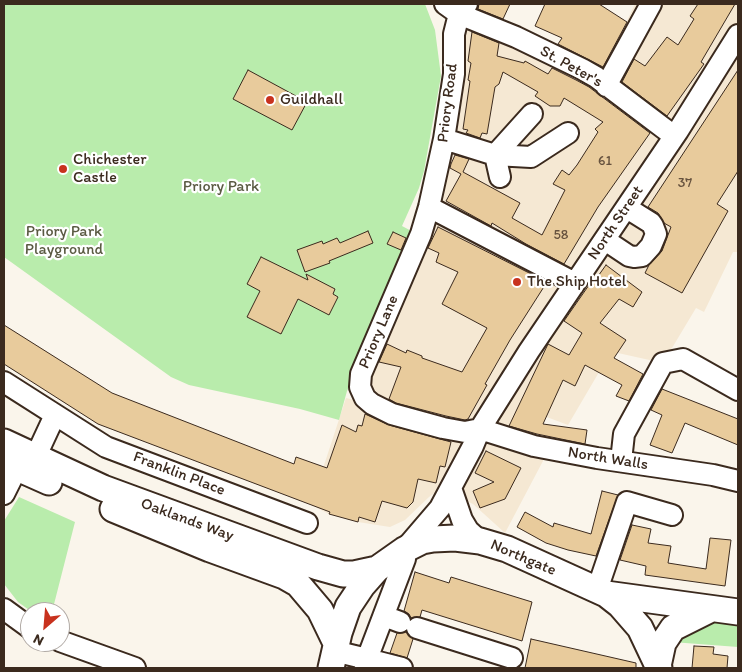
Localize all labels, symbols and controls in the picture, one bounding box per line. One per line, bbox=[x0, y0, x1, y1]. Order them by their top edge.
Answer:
street label: St. Peter's bbox=[536, 42, 606, 92]
street label: Priory Road bbox=[434, 62, 462, 144]
place label: Guildhall bbox=[280, 90, 343, 110]
marker: Guildhall bbox=[264, 94, 276, 106]
place label: Chichester Castle bbox=[73, 150, 147, 188]
house number: 61 bbox=[598, 153, 612, 169]
marker: Chichester Castle bbox=[57, 163, 69, 175]
house number: 37 bbox=[678, 175, 692, 191]
park label: Priory Park bbox=[183, 177, 259, 197]
street label: North Street bbox=[584, 182, 648, 264]
park label: Priory Park Playground bbox=[25, 222, 103, 260]
house number: 58 bbox=[553, 227, 569, 243]
place label: The Ship Hotel bbox=[527, 272, 626, 292]
marker: The Ship Hotel bbox=[511, 276, 523, 288]
street label: Priory Lane bbox=[355, 292, 403, 372]
street label: North Walls bbox=[566, 443, 650, 475]
street label: Franklin Place bbox=[130, 448, 228, 500]
street label: Oaklands Way bbox=[138, 494, 236, 546]
street label: Northgate bbox=[487, 536, 559, 580]
north arrow bbox=[20, 602, 70, 652]
text: N bbox=[30, 630, 46, 650]

